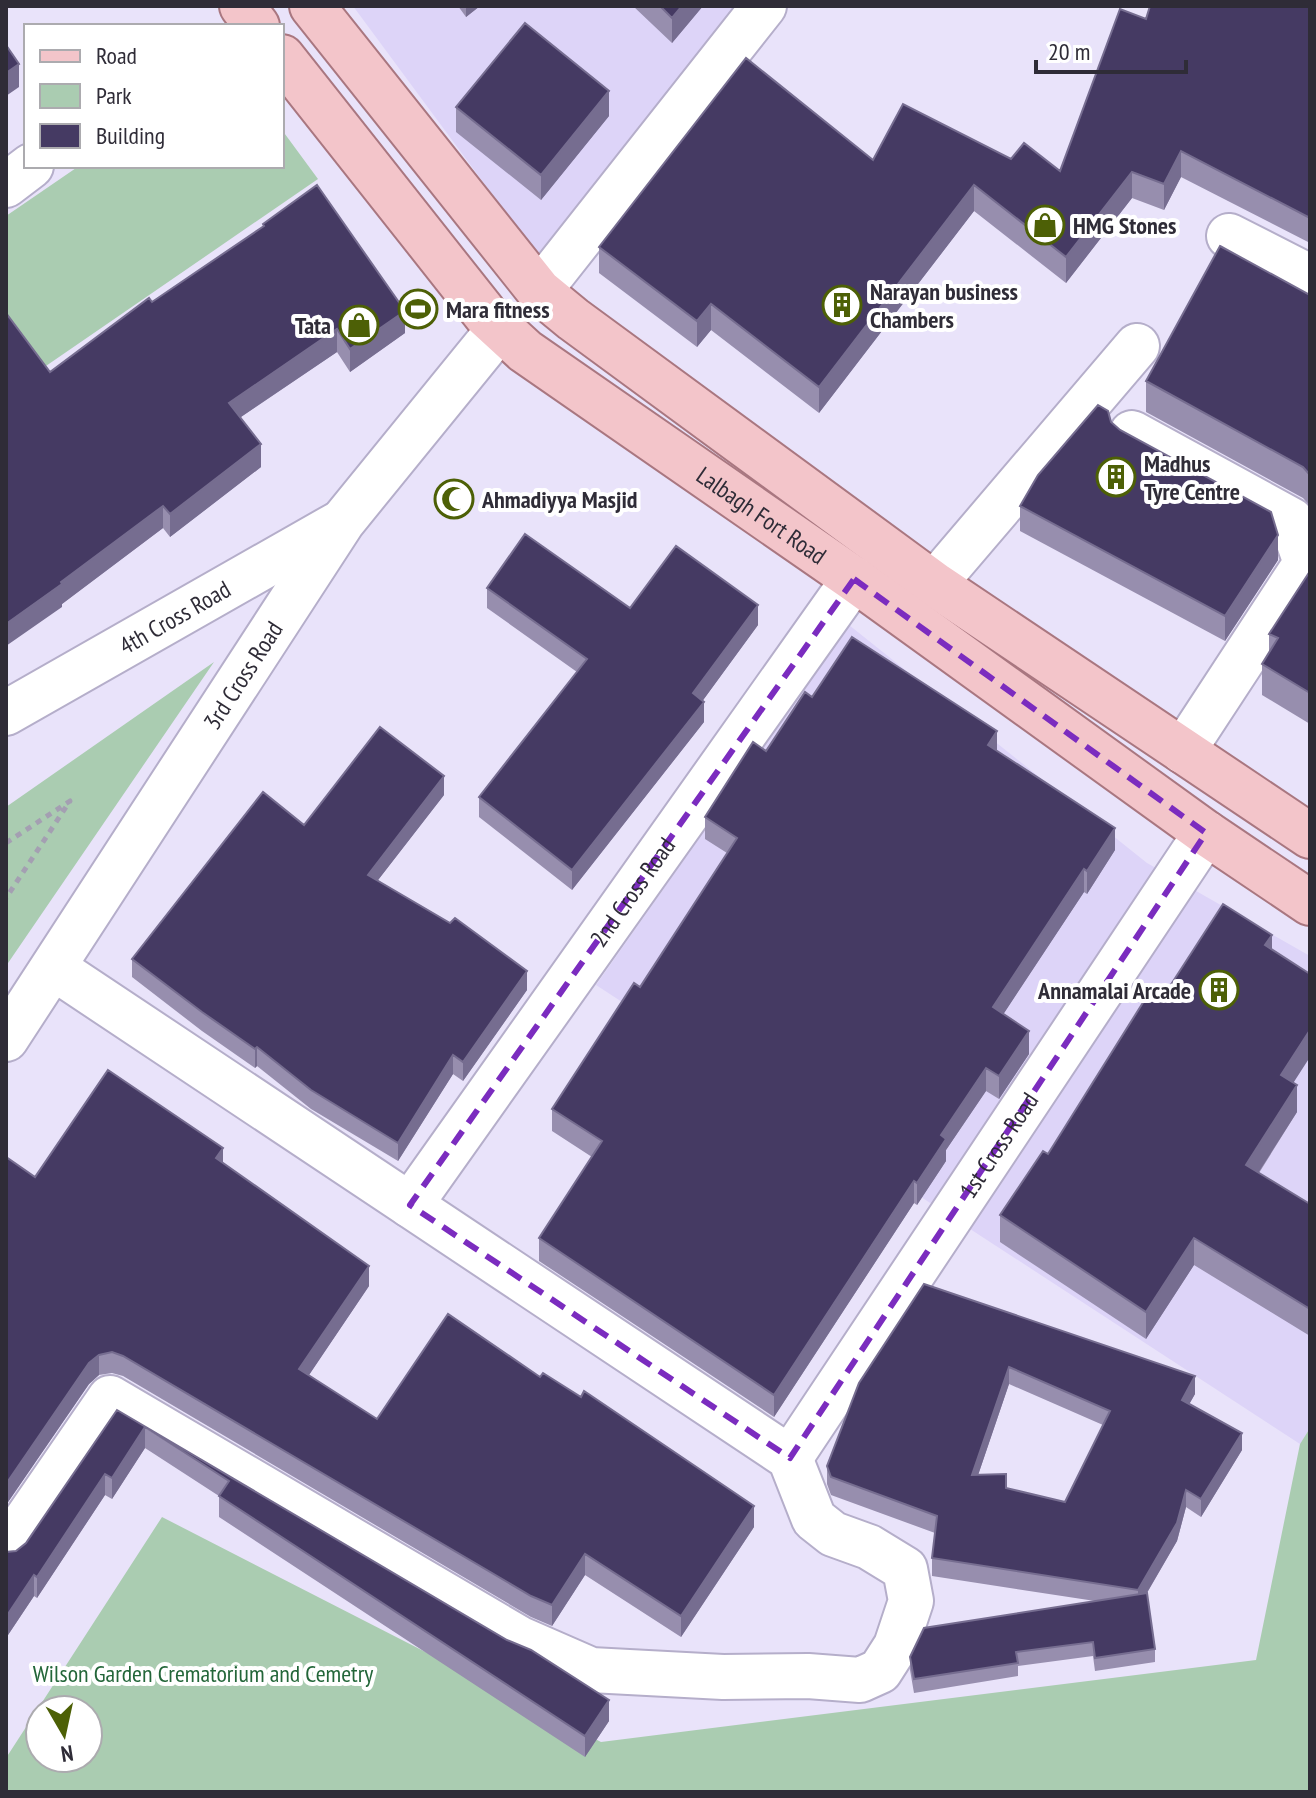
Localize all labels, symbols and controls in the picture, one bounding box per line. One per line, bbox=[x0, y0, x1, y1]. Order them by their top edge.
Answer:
legend bbox=[24, 24, 284, 168]
scale bar bbox=[1036, 24, 1186, 74]
text: 20 m bbox=[1048, 36, 1090, 67]
text: Road bbox=[96, 40, 137, 71]
text: Park bbox=[96, 80, 132, 111]
text: Building bbox=[96, 120, 165, 151]
shop icon: HMG Stones bbox=[1024, 204, 1066, 246]
place label: HMG Stones bbox=[1073, 210, 1176, 241]
place label: Narayan business Chambers bbox=[870, 276, 1018, 335]
building icon: Narayan business Chambers bbox=[821, 284, 863, 326]
sports icon: Mara fitness bbox=[397, 288, 439, 330]
place label: Mara fitness bbox=[446, 294, 550, 325]
shop icon: Tata bbox=[338, 304, 380, 346]
place label: Tata bbox=[295, 310, 331, 341]
place label: Madhus Tyre Centre bbox=[1144, 448, 1240, 507]
building icon: Madhus Tyre Centre bbox=[1095, 456, 1137, 498]
street label: Lalbagh Fort Road bbox=[691, 459, 833, 571]
mosque icon: Ahmadiyya Masjid bbox=[433, 478, 475, 520]
place label: Ahmadiyya Masjid bbox=[481, 484, 638, 515]
street label: 4th Cross Road bbox=[113, 573, 236, 661]
street label: 3rd Cross Road bbox=[196, 615, 289, 735]
street label: 2nd Cross Road bbox=[583, 831, 681, 952]
building icon: Annamalai Arcade bbox=[1198, 969, 1240, 1011]
place label: Annamalai Arcade bbox=[1037, 975, 1191, 1006]
street label: 1st Cross Road bbox=[952, 1086, 1045, 1204]
park label: Wilson Garden Crematorium and Cemetry bbox=[33, 1658, 373, 1689]
north arrow bbox=[24, 1694, 104, 1774]
text: N bbox=[59, 1739, 75, 1769]

